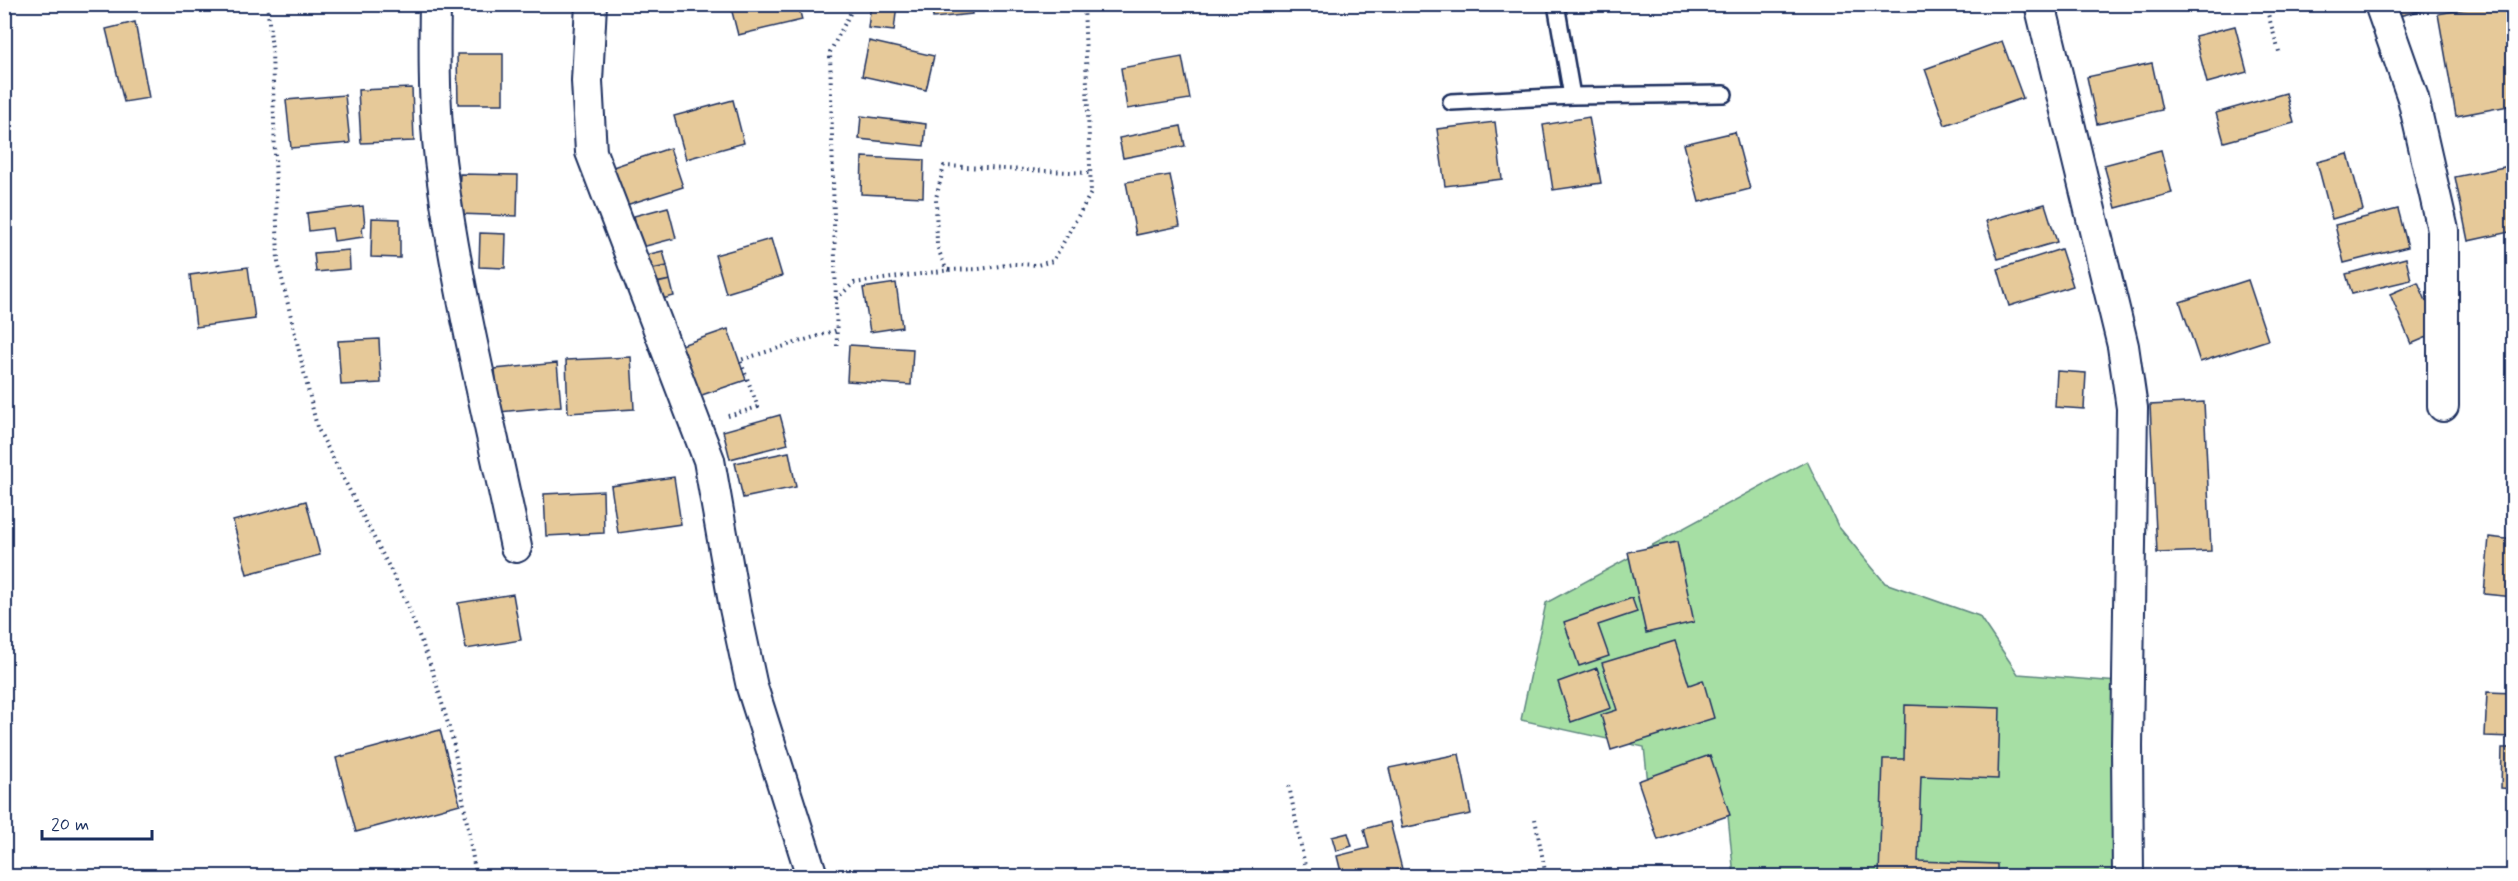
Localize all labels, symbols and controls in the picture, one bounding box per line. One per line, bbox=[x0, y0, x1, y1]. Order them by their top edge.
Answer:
scale bar bbox=[42, 803, 152, 841]
text: 20 m bbox=[51, 813, 89, 837]

